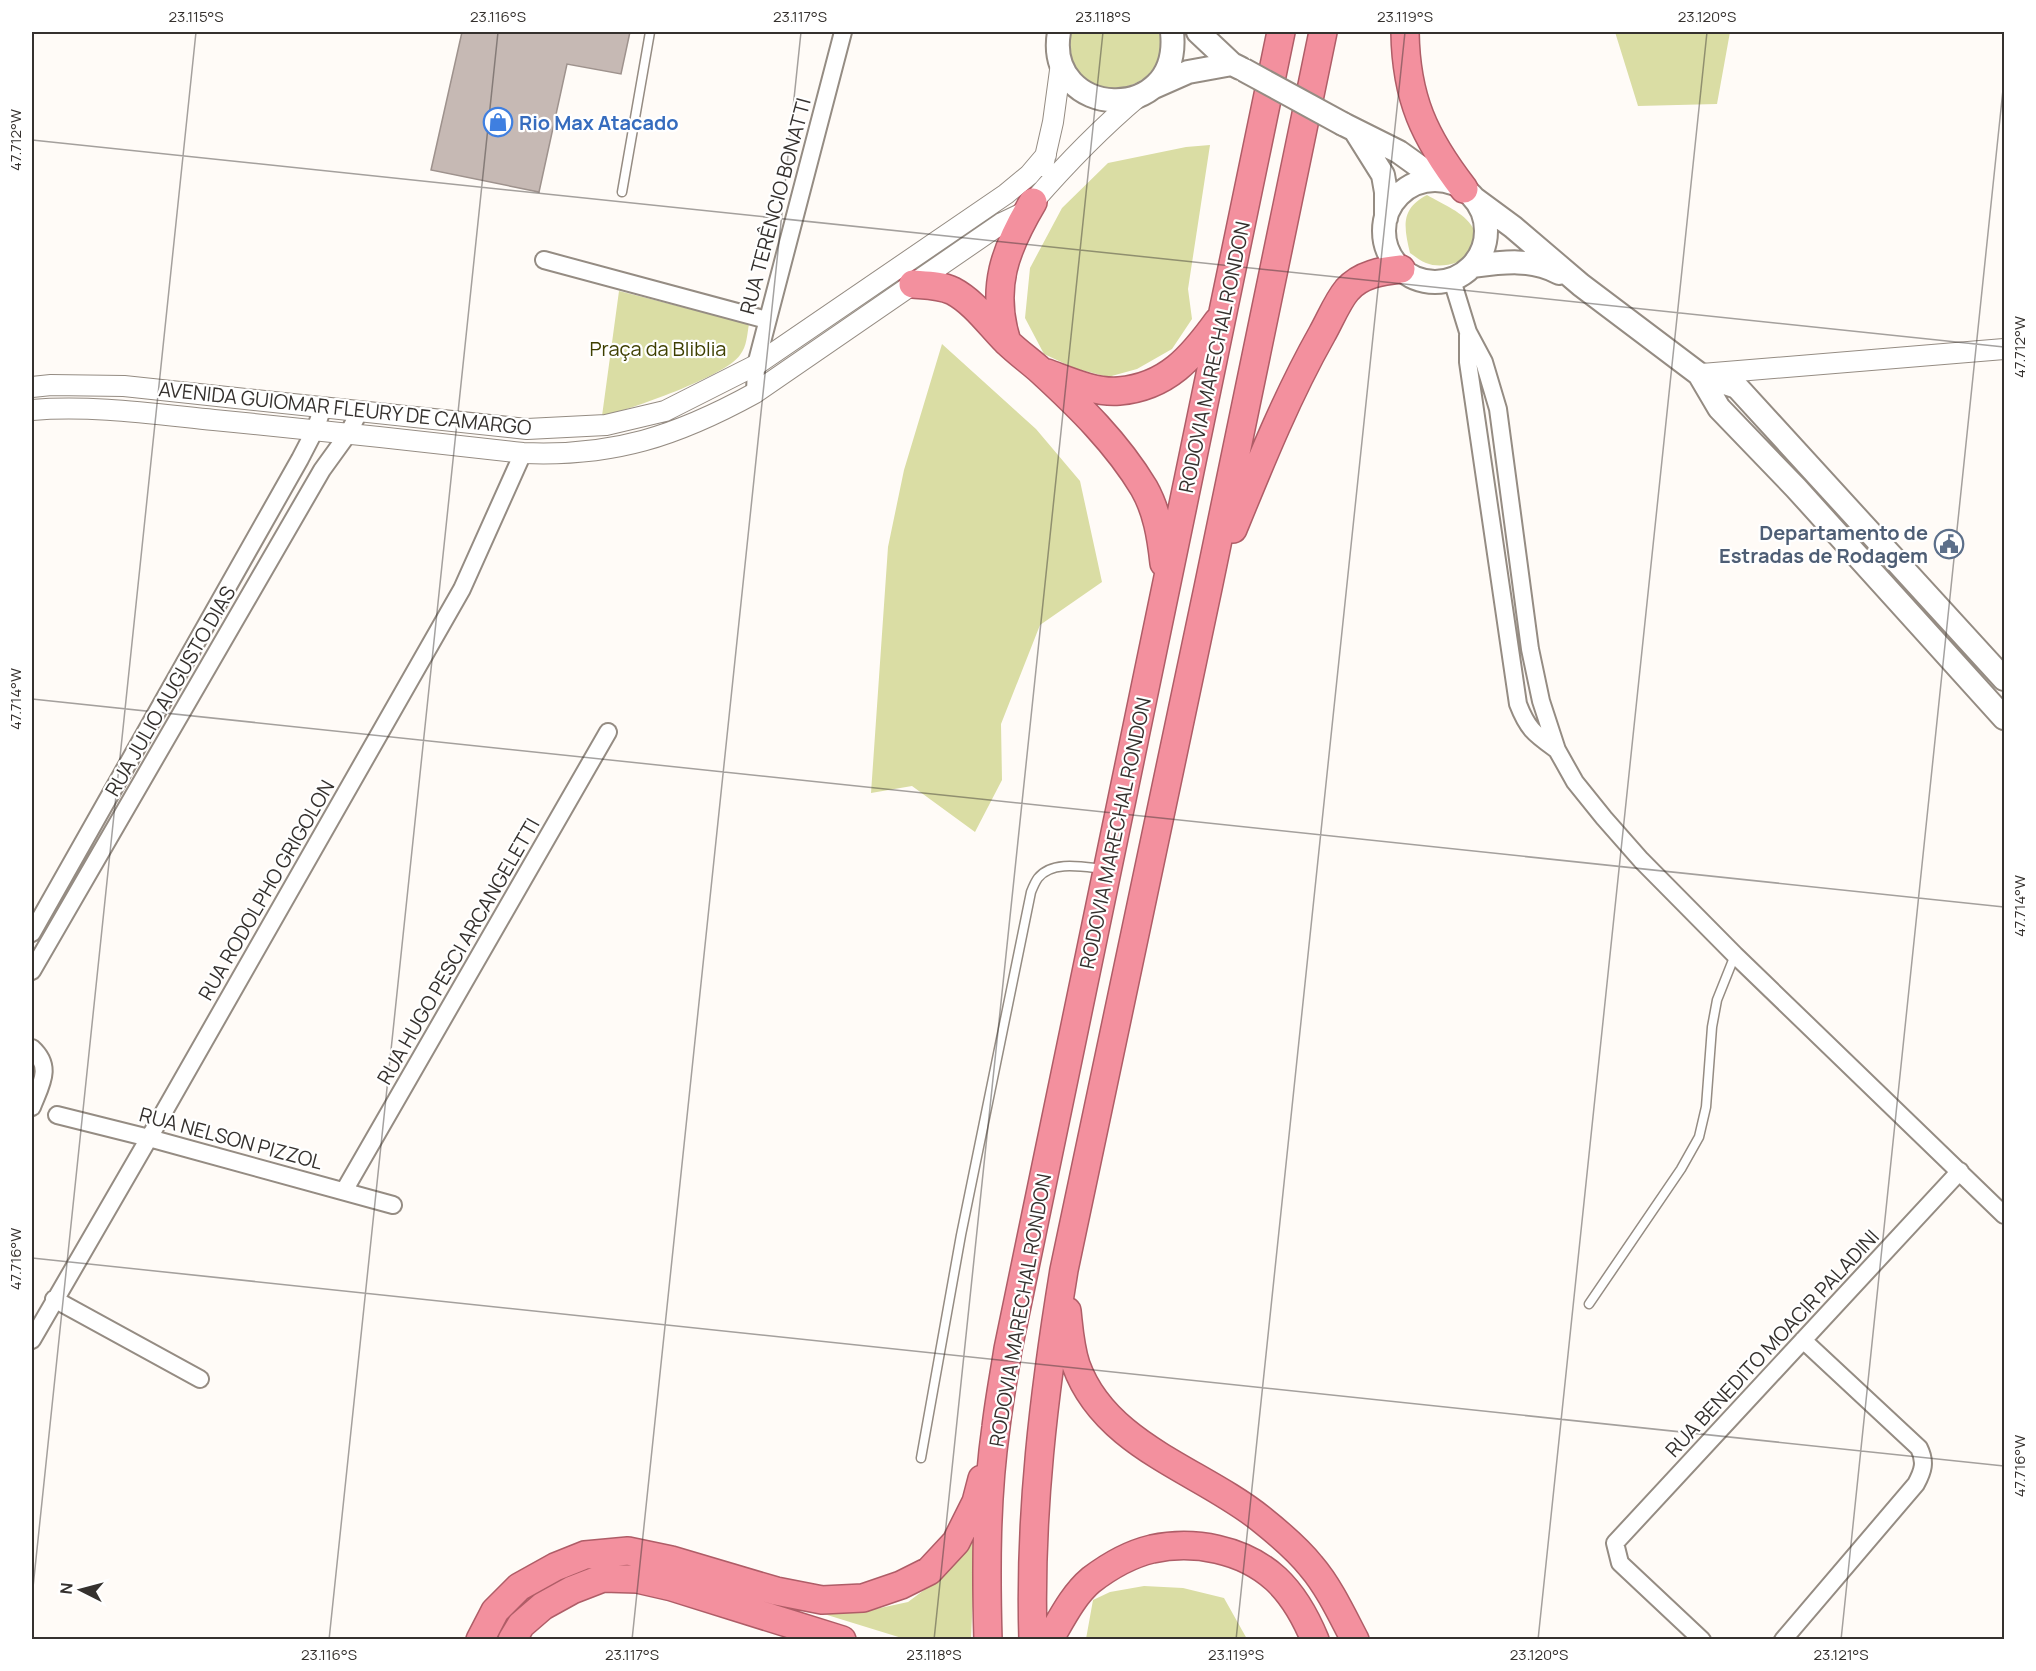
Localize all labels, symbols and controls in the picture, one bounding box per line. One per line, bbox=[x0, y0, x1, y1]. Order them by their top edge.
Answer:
text: 23.115°S bbox=[168, 6, 224, 27]
text: 23.116°S bbox=[470, 6, 526, 27]
text: 23.117°S bbox=[773, 6, 827, 27]
text: 23.118°S bbox=[1075, 6, 1131, 27]
text: 23.119°S bbox=[1377, 6, 1433, 27]
text: 23.120°S bbox=[1678, 6, 1736, 27]
street label: RUA TERÊNCIO BONATTI bbox=[733, 95, 817, 317]
shop icon: Rio Max Atacado bbox=[482, 106, 514, 138]
text: 47.712°W bbox=[5, 109, 26, 171]
place label: Rio Max Atacado bbox=[519, 109, 679, 136]
street label: RODOVIA MARECHAL RONDON bbox=[1172, 219, 1256, 495]
text: 47.712°W bbox=[2009, 316, 2030, 378]
park label: Praça da Bliblia bbox=[590, 335, 726, 362]
street label: AVENIDA GUIOMAR FLEURY DE CAMARGO bbox=[157, 375, 533, 441]
place label: Departamento de Estradas de Rodagem bbox=[1719, 519, 1928, 569]
public building icon: Departamento de Estradas de Rodagem bbox=[1933, 528, 1965, 560]
street label: RUA JULIO AUGUSTO DIAS bbox=[99, 581, 241, 801]
text: 47.714°W bbox=[5, 668, 26, 730]
street label: RODOVIA MARECHAL RONDON bbox=[1073, 695, 1157, 971]
street label: RUA RODOLPHO GRIGOLON bbox=[192, 775, 340, 1005]
street label: RUA HUGO PESCI ARCANGELETTI bbox=[370, 813, 546, 1089]
text: 47.714°W bbox=[2009, 875, 2030, 937]
street label: RUA NELSON PIZZOL bbox=[136, 1101, 326, 1175]
street label: RODOVIA MARECHAL RONDON bbox=[983, 1171, 1057, 1449]
street label: RUA BENEDITO MOACIR PALADINI bbox=[1659, 1223, 1885, 1463]
text: 47.716°W bbox=[5, 1228, 26, 1290]
text: 47.716°W bbox=[2009, 1435, 2030, 1497]
north arrow bbox=[51, 1560, 111, 1620]
text: N bbox=[55, 1582, 78, 1595]
text: 23.116°S bbox=[301, 1644, 357, 1665]
text: 23.117°S bbox=[605, 1644, 659, 1665]
text: 23.118°S bbox=[906, 1644, 962, 1665]
text: 23.119°S bbox=[1208, 1644, 1264, 1665]
text: 23.120°S bbox=[1510, 1644, 1568, 1665]
text: 23.121°S bbox=[1813, 1644, 1869, 1665]

